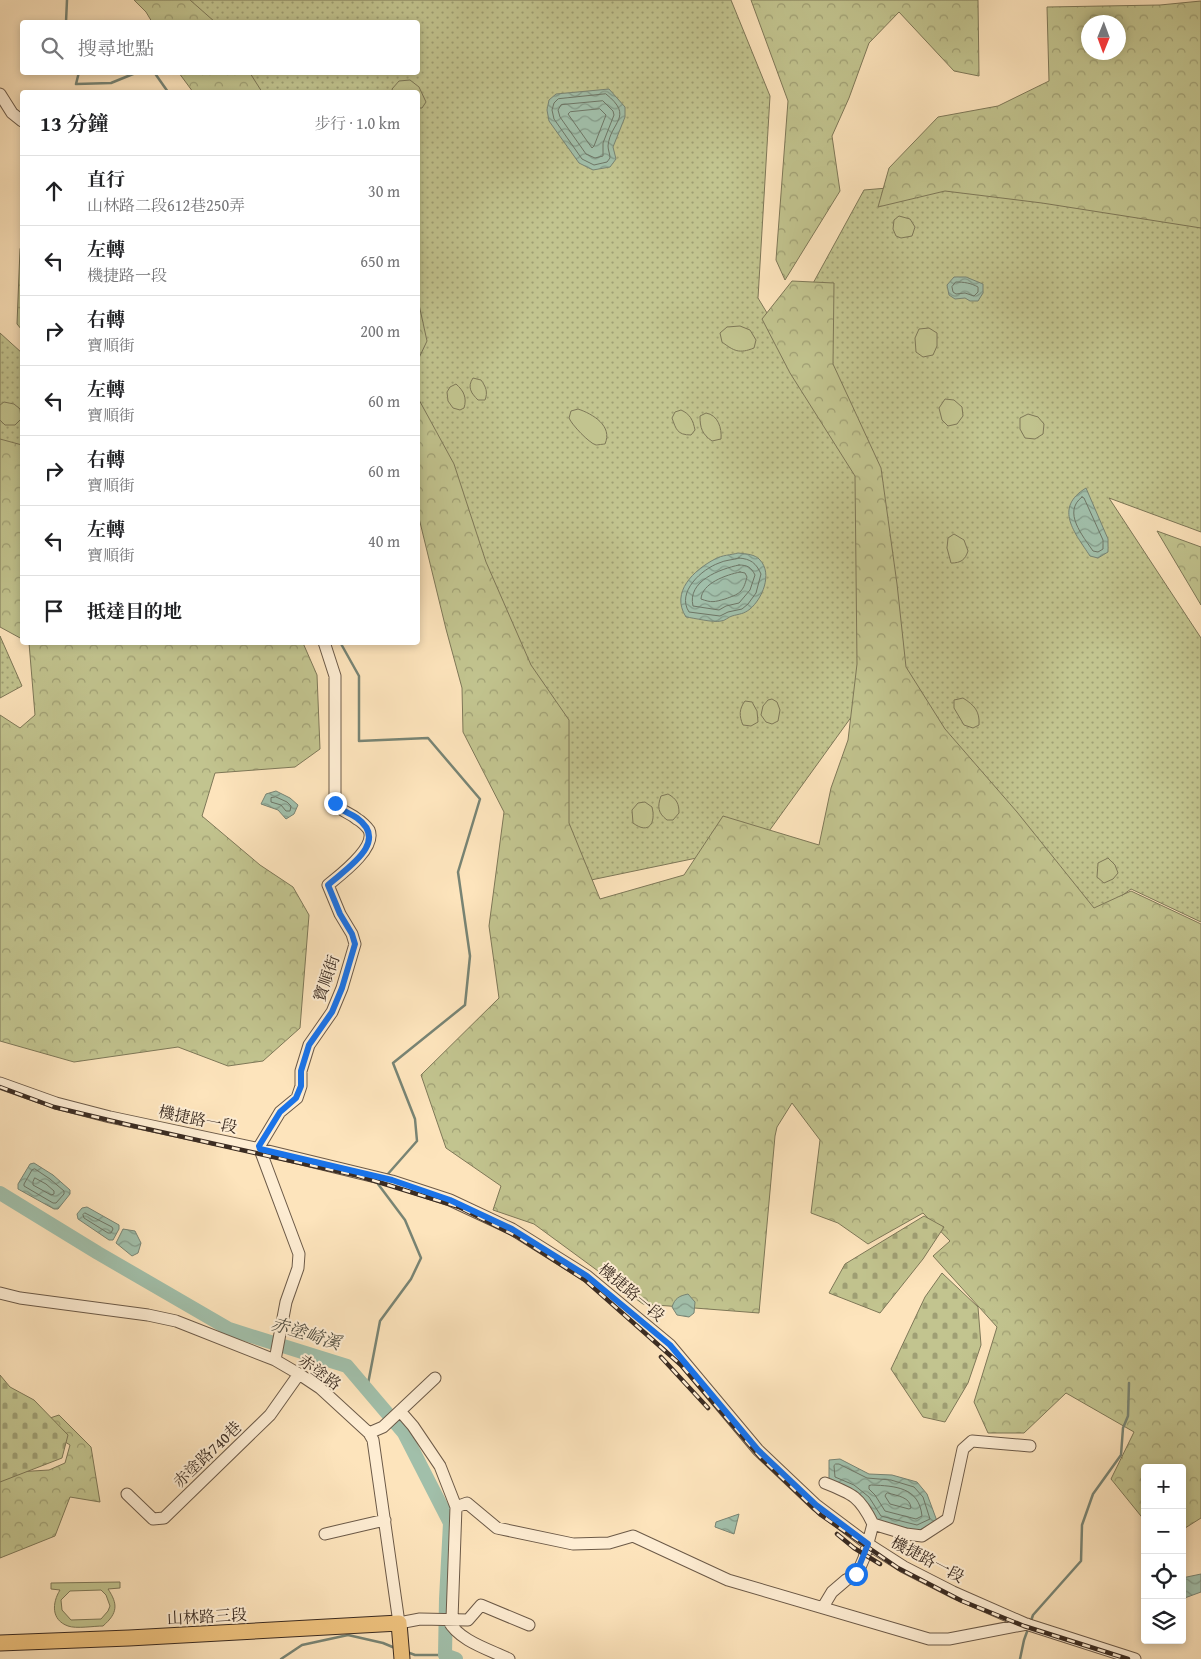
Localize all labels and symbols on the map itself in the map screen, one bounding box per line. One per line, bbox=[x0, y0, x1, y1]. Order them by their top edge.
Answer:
north arrow bbox=[1081, 15, 1126, 60]
route end bbox=[324, 792, 347, 815]
street label: 寶順街 bbox=[307, 951, 345, 1005]
street label: 機捷路一段 bbox=[156, 1099, 240, 1139]
street label: 機捷路一段 bbox=[594, 1257, 670, 1327]
water label: 赤塗崎溪 bbox=[268, 1310, 346, 1357]
street label: 赤塗路 bbox=[294, 1348, 346, 1396]
street label: 赤塗路740巷 bbox=[167, 1415, 247, 1493]
street label: 機捷路一段 bbox=[887, 1530, 969, 1588]
route start bbox=[845, 1563, 868, 1586]
street label: 山林路三段 bbox=[166, 1602, 248, 1630]

